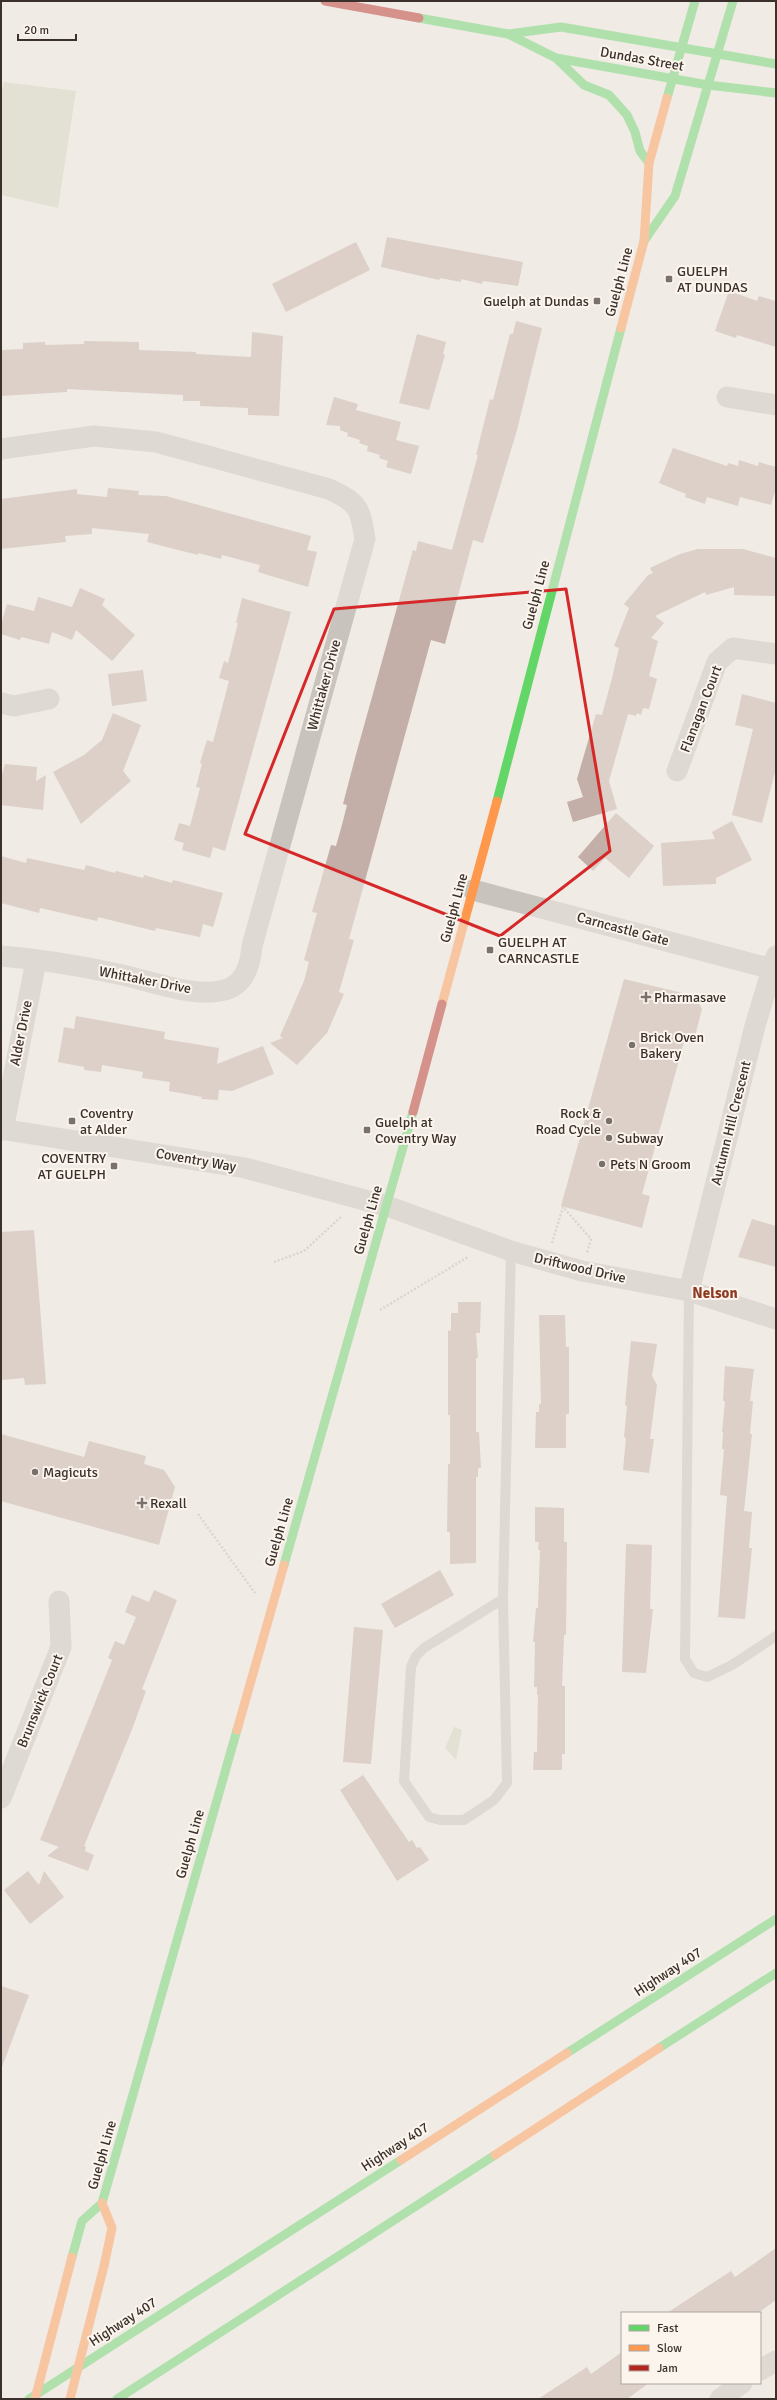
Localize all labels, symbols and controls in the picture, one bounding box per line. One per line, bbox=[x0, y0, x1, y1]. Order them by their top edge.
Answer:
scale bar bbox=[18, 16, 76, 42]
text: 20 m bbox=[24, 23, 49, 38]
street label: Dundas Street bbox=[599, 43, 685, 75]
street label: Guelph Line bbox=[602, 245, 636, 319]
place label: GUELPH AT DUNDAS bbox=[677, 263, 748, 296]
marker: GUELPH AT DUNDAS bbox=[664, 274, 674, 284]
place label: Guelph at Dundas bbox=[483, 293, 589, 310]
marker: Guelph at Dundas bbox=[592, 296, 602, 306]
street label: Guelph Line bbox=[519, 558, 553, 632]
street label: Whittaker Drive bbox=[304, 638, 344, 732]
street label: Flanagan Court bbox=[677, 663, 725, 755]
street label: Guelph Line bbox=[437, 871, 471, 945]
street label: Carncastle Gate bbox=[575, 909, 671, 949]
place label: GUELPH AT CARNCASTLE bbox=[498, 934, 579, 967]
marker: GUELPH AT CARNCASTLE bbox=[485, 945, 495, 955]
street label: Whittaker Drive bbox=[98, 963, 192, 997]
place label: Pharmasave bbox=[654, 989, 726, 1006]
marker: Pharmasave bbox=[641, 992, 651, 1002]
street label: Alder Drive bbox=[6, 999, 36, 1067]
place label: Brick Oven Bakery bbox=[640, 1029, 704, 1062]
marker: Brick Oven Bakery bbox=[627, 1040, 637, 1050]
street label: Autumn Hill Crescent bbox=[707, 1059, 755, 1187]
place label: Coventry at Alder bbox=[80, 1105, 134, 1138]
place label: Rock & Road Cycle bbox=[536, 1105, 601, 1138]
place label: Guelph at Coventry Way bbox=[375, 1114, 457, 1147]
marker: Coventry at Alder bbox=[67, 1116, 77, 1126]
marker: Rock & Road Cycle bbox=[604, 1116, 614, 1126]
marker: Guelph at Coventry Way bbox=[362, 1125, 372, 1135]
place label: Subway bbox=[617, 1130, 664, 1147]
marker: Subway bbox=[604, 1133, 614, 1143]
street label: Coventry Way bbox=[155, 1145, 238, 1176]
place label: COVENTRY AT GUELPH bbox=[37, 1150, 106, 1183]
place label: Pets N Groom bbox=[610, 1156, 691, 1173]
marker: Pets N Groom bbox=[597, 1159, 607, 1169]
marker: COVENTRY AT GUELPH bbox=[109, 1161, 119, 1171]
street label: Guelph Line bbox=[350, 1183, 386, 1257]
street label: Driftwood Drive bbox=[532, 1249, 628, 1287]
district label: Nelson bbox=[692, 1284, 738, 1302]
place label: Magicuts bbox=[43, 1464, 98, 1481]
marker: Magicuts bbox=[30, 1467, 40, 1477]
place label: Rexall bbox=[150, 1495, 187, 1512]
street label: Guelph Line bbox=[261, 1495, 297, 1569]
marker: Rexall bbox=[137, 1498, 147, 1508]
street label: Brunswick Court bbox=[14, 1652, 67, 1750]
street label: Guelph Line bbox=[172, 1807, 208, 1881]
street label: Highway 407 bbox=[631, 1944, 705, 2000]
street label: Guelph Line bbox=[84, 2118, 120, 2192]
street label: Highway 407 bbox=[358, 2119, 432, 2175]
street label: Highway 407 bbox=[86, 2294, 160, 2350]
legend bbox=[621, 2312, 761, 2384]
text: Fast bbox=[657, 2321, 678, 2336]
text: Slow bbox=[657, 2341, 682, 2356]
text: Jam bbox=[657, 2361, 678, 2376]

